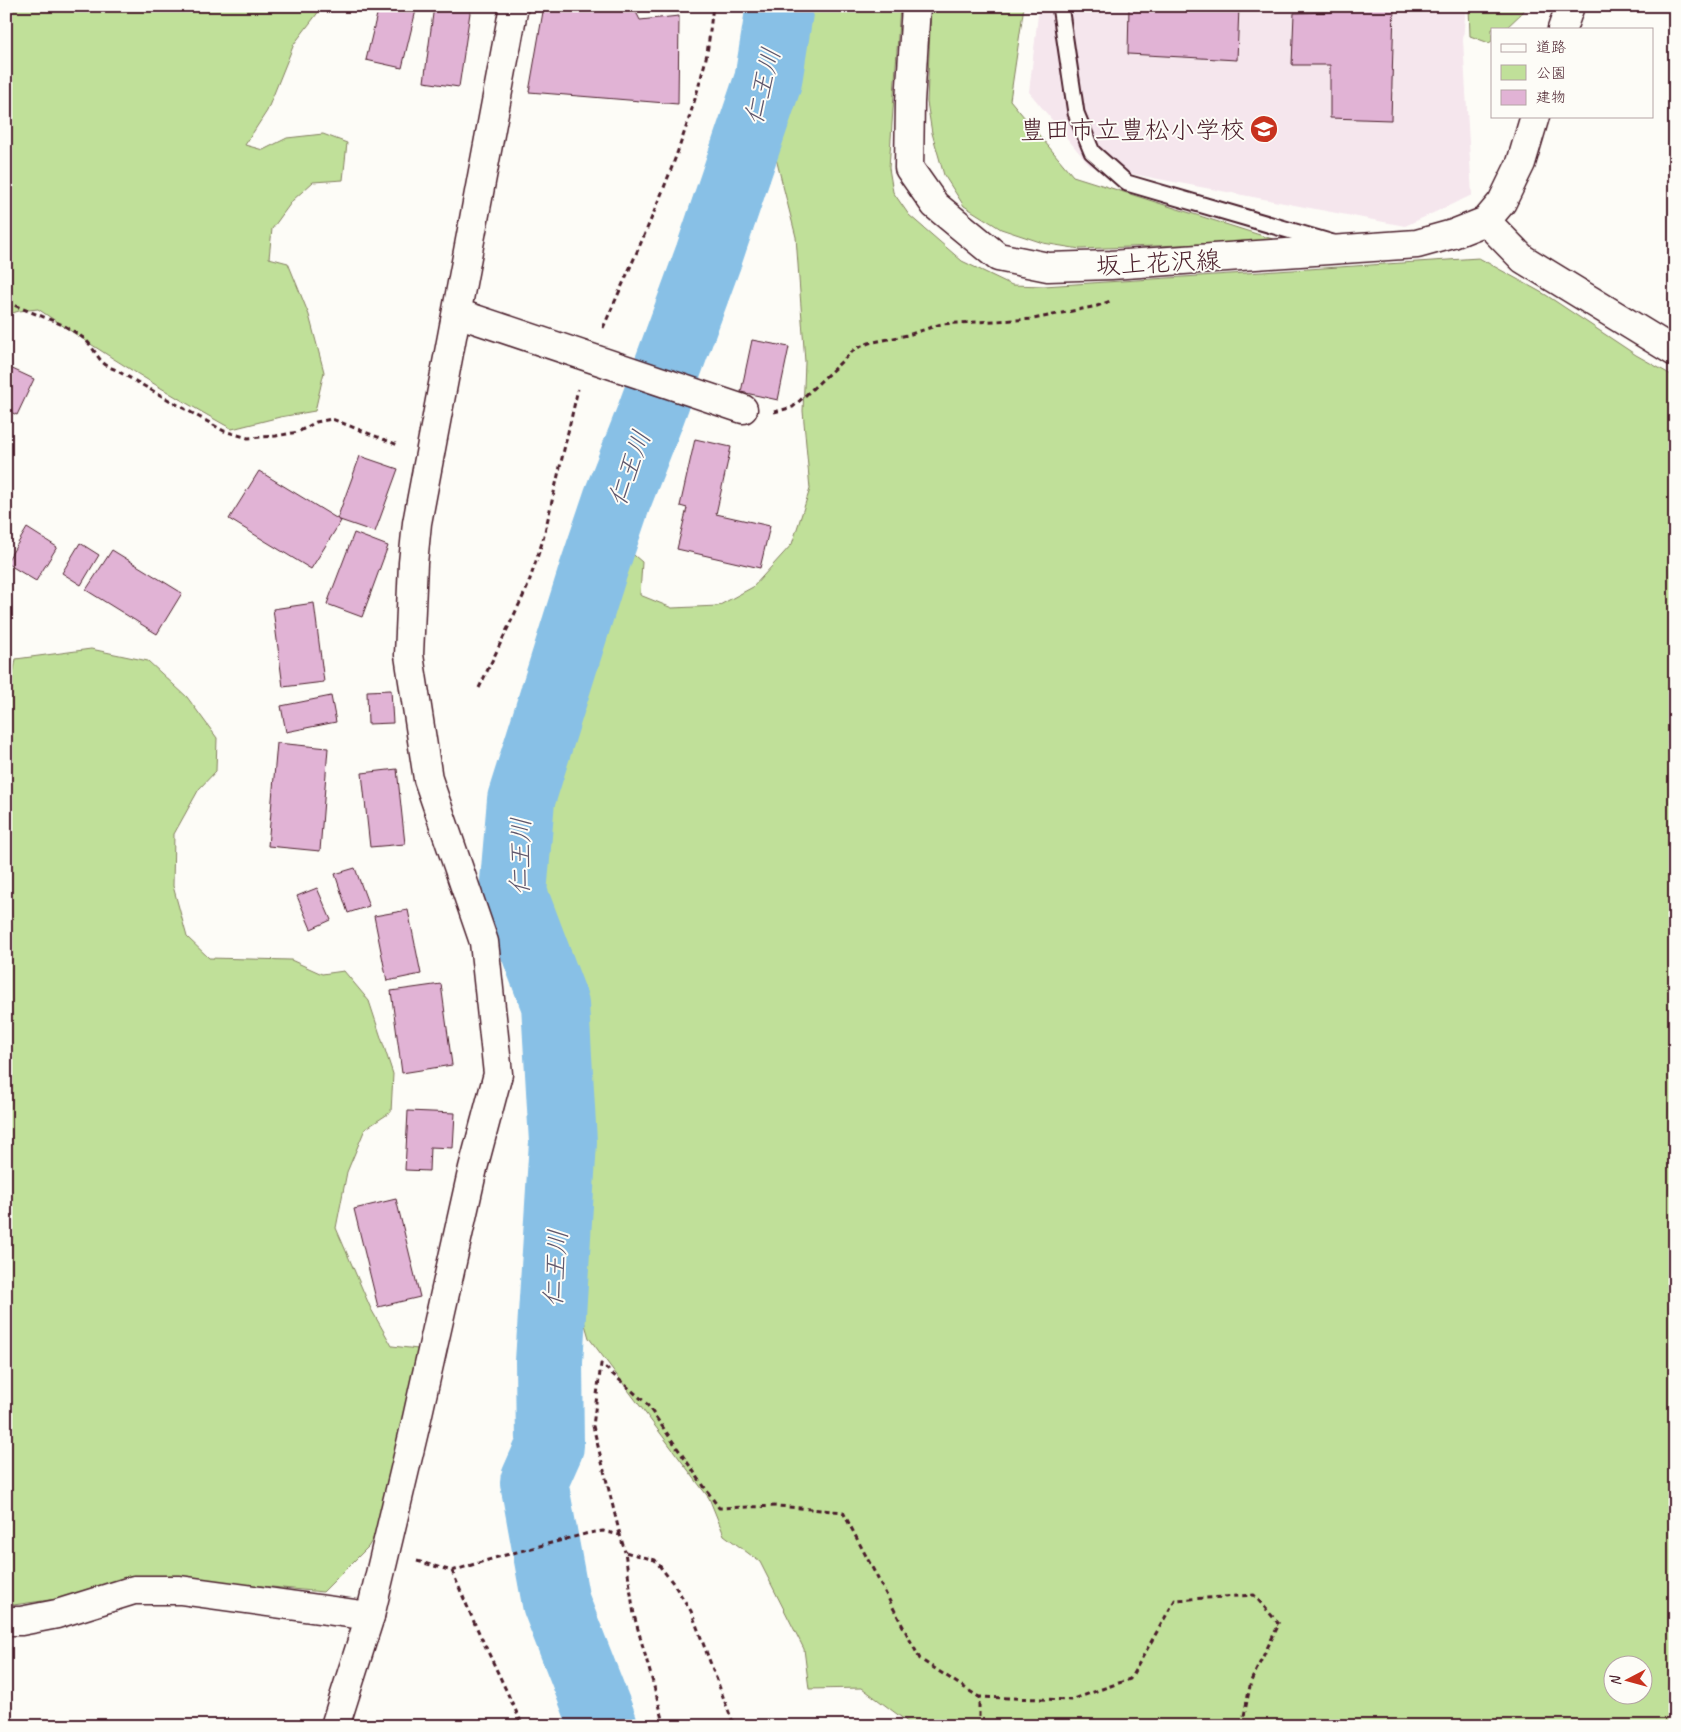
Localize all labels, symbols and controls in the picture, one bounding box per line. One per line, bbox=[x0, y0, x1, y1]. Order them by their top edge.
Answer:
legend bbox=[1491, 28, 1654, 118]
text: 道路 bbox=[1536, 38, 1566, 57]
water label: 仁王川 bbox=[737, 44, 788, 128]
text: 公園 bbox=[1536, 64, 1566, 83]
text: 建物 bbox=[1536, 88, 1566, 107]
place label: 豊田市立豊松小学校 bbox=[1020, 114, 1245, 146]
school or university icon: 豊田市立豊松小学校 bbox=[1249, 114, 1279, 144]
street label: 坂上花沢線 bbox=[1095, 244, 1221, 282]
water label: 仁王川 bbox=[601, 426, 658, 510]
water label: 仁王川 bbox=[503, 817, 538, 895]
water label: 仁王川 bbox=[536, 1228, 575, 1308]
north arrow bbox=[1604, 1654, 1654, 1704]
text: N bbox=[1606, 1674, 1624, 1687]

